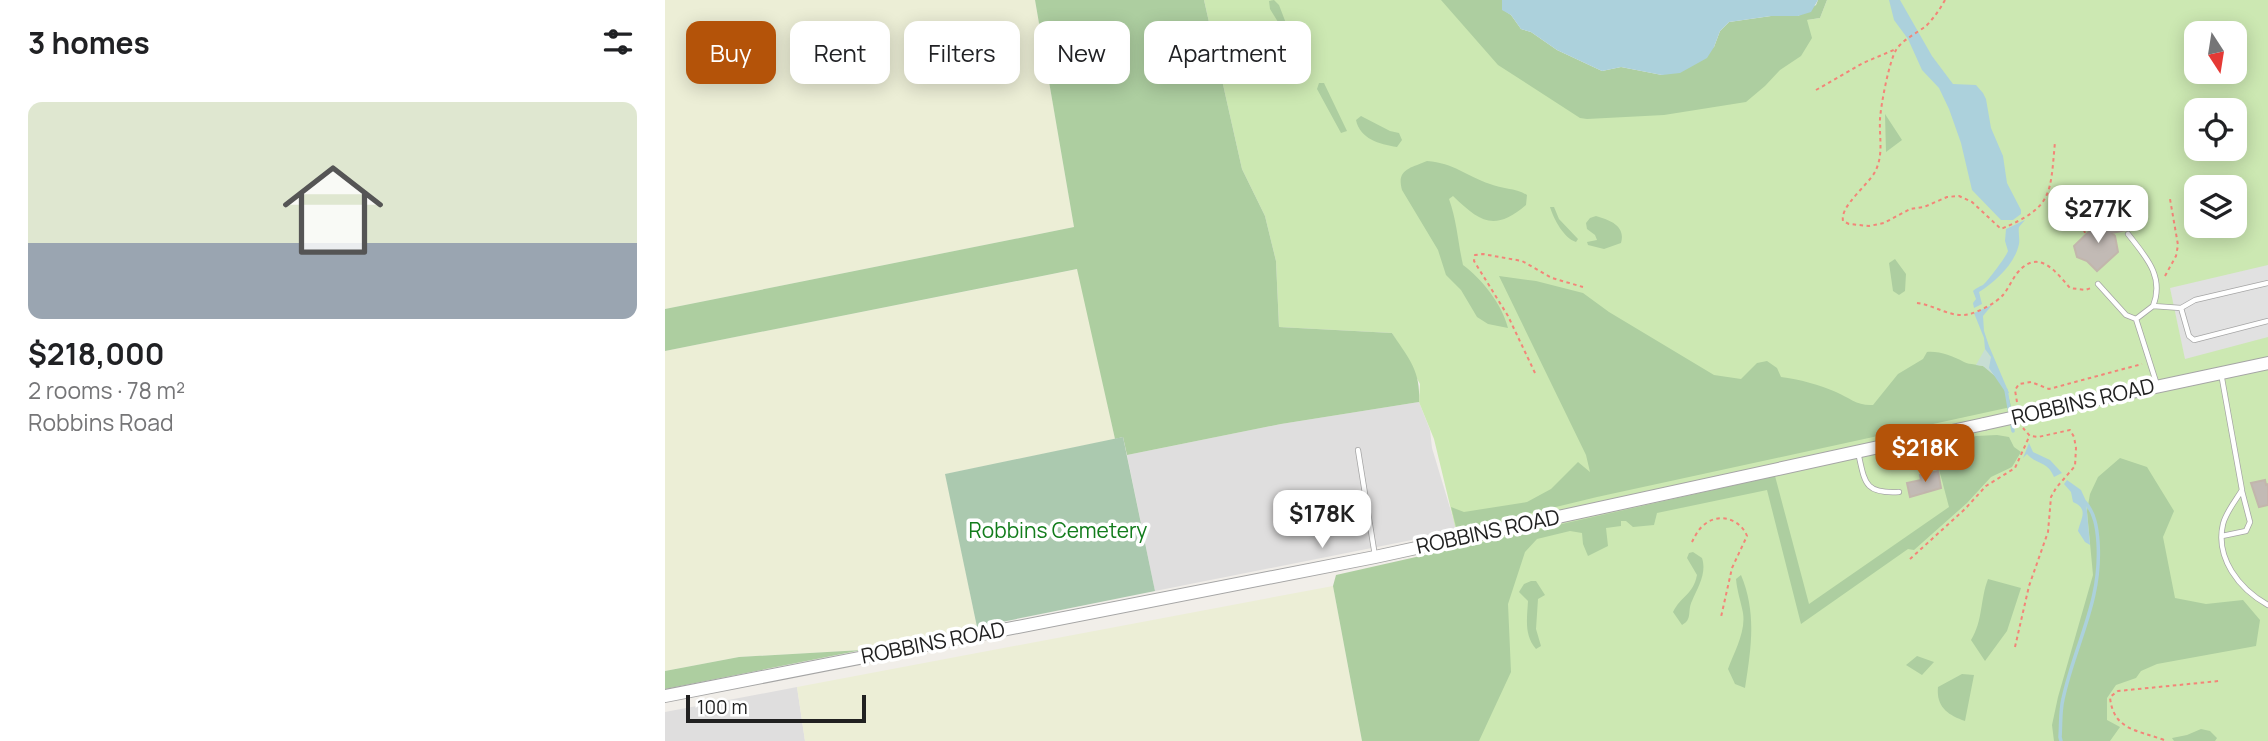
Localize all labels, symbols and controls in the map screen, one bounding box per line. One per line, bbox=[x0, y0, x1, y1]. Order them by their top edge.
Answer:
chip: Buy bbox=[686, 21, 776, 84]
chip: Rent bbox=[790, 21, 890, 84]
chip: Filters bbox=[904, 21, 1020, 84]
chip: New bbox=[1034, 21, 1130, 84]
chip: Apartment bbox=[1144, 21, 1311, 84]
north arrow bbox=[2184, 21, 2247, 84]
map controls bbox=[2184, 21, 2247, 238]
text: 3 homes bbox=[28, 22, 150, 63]
icon: filters bbox=[599, 23, 637, 61]
button: locate bbox=[2184, 98, 2247, 161]
icon: home bbox=[270, 147, 396, 273]
button: layers bbox=[2184, 175, 2247, 238]
pin: $277K bbox=[2049, 186, 2147, 245]
text: $277K bbox=[2064, 192, 2132, 224]
text: $218,000 bbox=[28, 333, 165, 374]
street label: ROBBINS ROAD bbox=[2008, 371, 2157, 431]
text: 2 rooms · 78 m² bbox=[28, 374, 185, 406]
text: Robbins Road bbox=[28, 406, 174, 438]
pin: $218K bbox=[1876, 424, 1974, 484]
text: $218K bbox=[1891, 431, 1959, 463]
pin: $178K bbox=[1273, 490, 1371, 550]
text: $178K bbox=[1289, 497, 1355, 529]
street label: ROBBINS ROAD bbox=[1413, 502, 1562, 560]
park label: Robbins Cemetery bbox=[969, 516, 1147, 544]
street label: ROBBINS ROAD bbox=[858, 614, 1007, 670]
scale bar bbox=[686, 692, 866, 724]
text: 100 m bbox=[697, 694, 748, 720]

